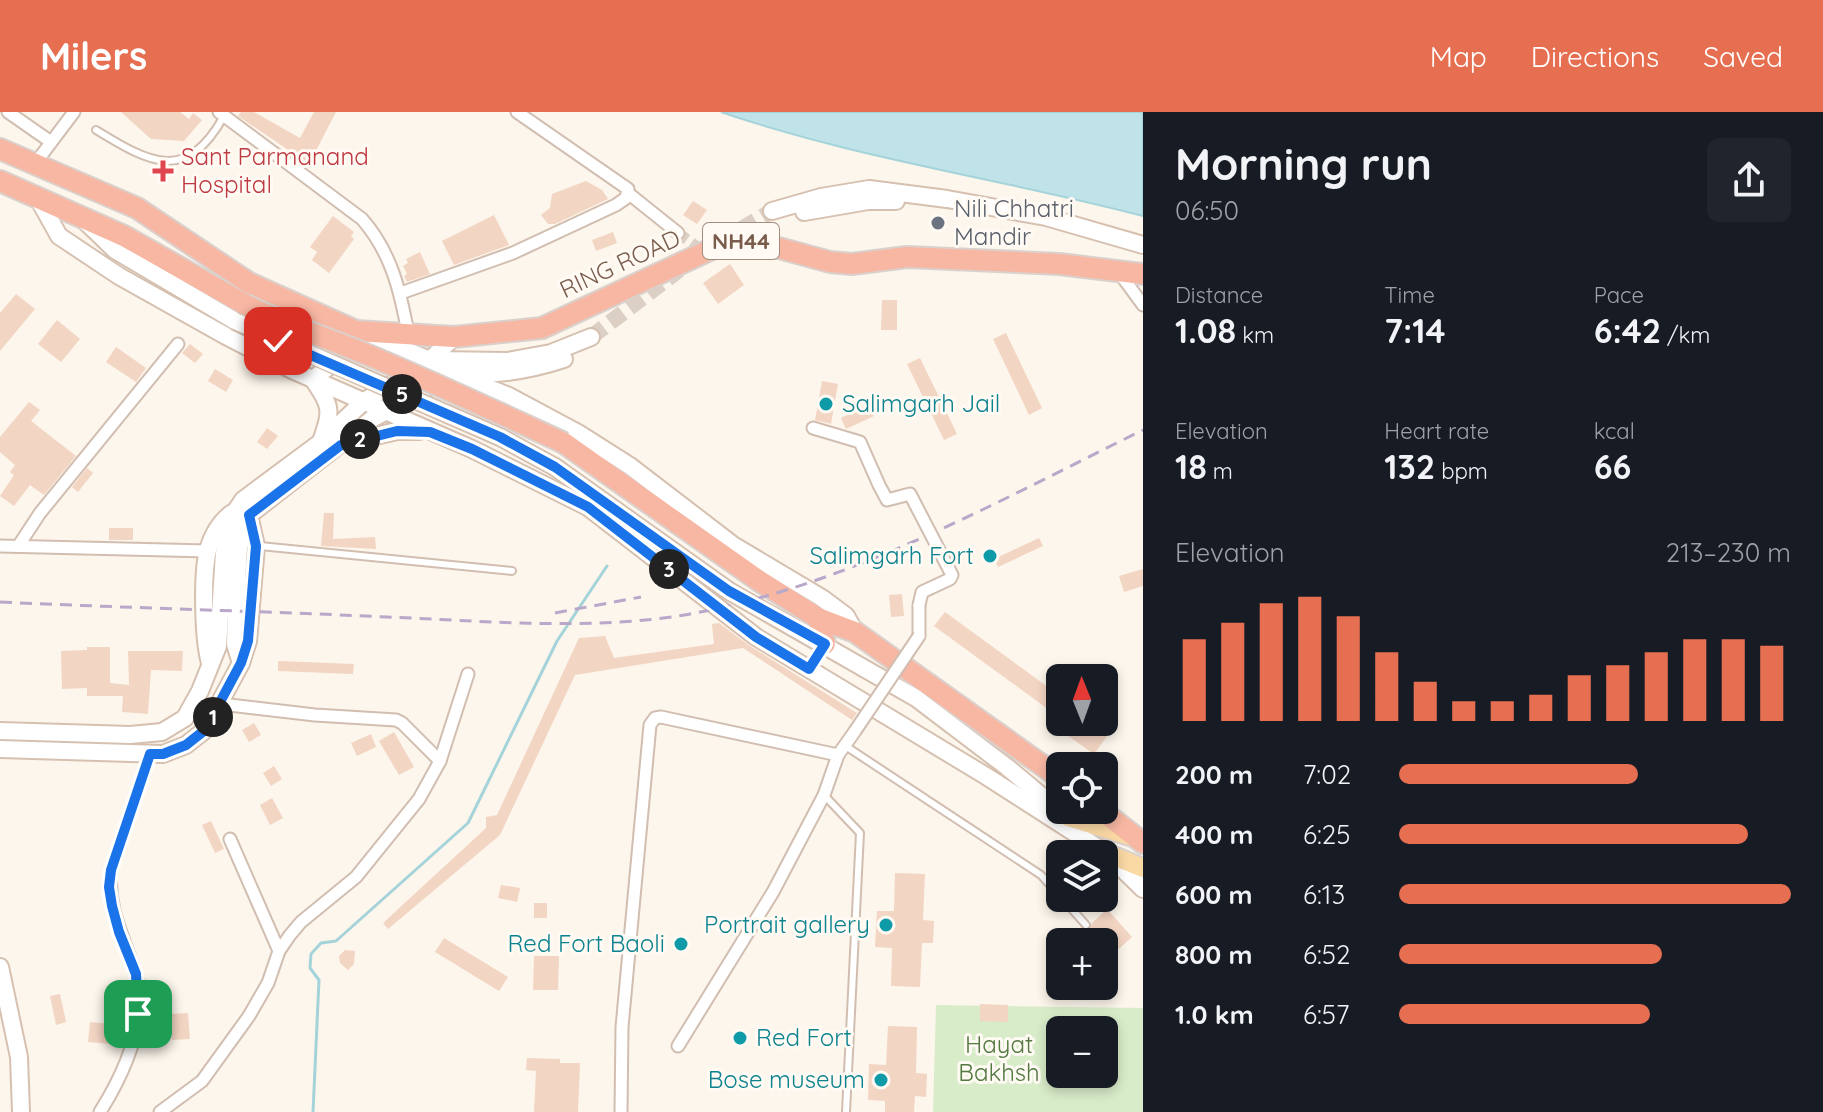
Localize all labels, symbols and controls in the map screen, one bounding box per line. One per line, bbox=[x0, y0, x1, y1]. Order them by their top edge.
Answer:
text: Milers bbox=[40, 32, 147, 80]
text: Map bbox=[1430, 39, 1487, 74]
text: Directions bbox=[1531, 39, 1659, 74]
text: Saved bbox=[1703, 39, 1783, 74]
text: Morning run bbox=[1175, 136, 1432, 191]
button: share bbox=[1707, 138, 1791, 222]
place label: Sant Parmanand Hospital bbox=[181, 141, 369, 199]
marker: Sant Parmanand Hospital bbox=[152, 160, 174, 182]
place label: Nili Chhatri Mandir bbox=[954, 193, 1074, 251]
text: 06:50 bbox=[1175, 194, 1239, 227]
marker: Nili Chhatri Mandir bbox=[929, 214, 947, 232]
street label: RING ROAD bbox=[554, 222, 685, 304]
road number: NH44 bbox=[703, 223, 779, 259]
text: Distance bbox=[1175, 281, 1263, 309]
text: Time bbox=[1384, 281, 1435, 309]
text: Pace bbox=[1594, 281, 1644, 309]
pin bbox=[244, 307, 312, 375]
text: 1.08 bbox=[1175, 309, 1236, 352]
text: 7:14 bbox=[1384, 309, 1446, 352]
text: 6:42 bbox=[1594, 309, 1661, 352]
icon: check bbox=[256, 319, 300, 363]
text: km bbox=[1236, 321, 1274, 349]
text: /km bbox=[1661, 321, 1710, 349]
pin: 5 bbox=[382, 374, 422, 414]
text: 5 bbox=[396, 380, 408, 408]
place label: Salimgarh Jail bbox=[842, 388, 1000, 418]
marker: Salimgarh Jail bbox=[817, 395, 835, 413]
text: Elevation bbox=[1175, 417, 1268, 445]
text: Heart rate bbox=[1384, 417, 1489, 445]
text: kcal bbox=[1594, 417, 1635, 445]
pin: 2 bbox=[340, 419, 380, 459]
text: 2 bbox=[354, 425, 366, 453]
text: 18 bbox=[1175, 445, 1207, 488]
text: 132 bbox=[1384, 445, 1435, 488]
text: 66 bbox=[1594, 445, 1631, 488]
text: m bbox=[1207, 457, 1233, 485]
text: bpm bbox=[1435, 457, 1488, 485]
text: Elevation bbox=[1175, 536, 1285, 569]
text: 213–230 m bbox=[1666, 536, 1791, 569]
place label: Salimgarh Fort bbox=[810, 540, 974, 570]
marker: Salimgarh Fort bbox=[981, 547, 999, 565]
pin: 3 bbox=[649, 549, 689, 589]
text: 3 bbox=[663, 555, 675, 583]
north arrow bbox=[1046, 664, 1118, 736]
map controls bbox=[1046, 664, 1118, 1088]
pin: 1 bbox=[193, 697, 233, 737]
text: 1 bbox=[209, 703, 217, 731]
button: locate bbox=[1046, 752, 1118, 824]
text: 200 m bbox=[1175, 758, 1253, 791]
text: 7:02 bbox=[1303, 758, 1351, 791]
text: 400 m bbox=[1175, 818, 1253, 851]
text: 6:25 bbox=[1303, 818, 1350, 851]
button: layers bbox=[1046, 840, 1118, 912]
text: 600 m bbox=[1175, 878, 1253, 911]
text: 6:13 bbox=[1303, 878, 1345, 911]
place label: Portrait gallery bbox=[704, 909, 870, 939]
marker: Portrait gallery bbox=[877, 916, 895, 934]
place label: Red Fort Baoli bbox=[507, 928, 665, 958]
button: + bbox=[1046, 928, 1118, 1000]
marker: Red Fort Baoli bbox=[672, 935, 690, 953]
text: 800 m bbox=[1175, 938, 1252, 971]
text: 6:52 bbox=[1303, 938, 1350, 971]
pin bbox=[104, 980, 172, 1048]
icon: arrive bbox=[116, 992, 160, 1036]
text: 1.0 km bbox=[1175, 998, 1254, 1031]
text: 6:57 bbox=[1303, 998, 1349, 1031]
button: − bbox=[1046, 1016, 1118, 1088]
place label: Red Fort bbox=[756, 1022, 852, 1052]
marker: Red Fort bbox=[731, 1029, 749, 1047]
park label: Hayat Bakhsh bbox=[958, 1029, 1040, 1087]
place label: Bose museum bbox=[708, 1064, 865, 1094]
marker: Bose museum bbox=[872, 1071, 890, 1089]

